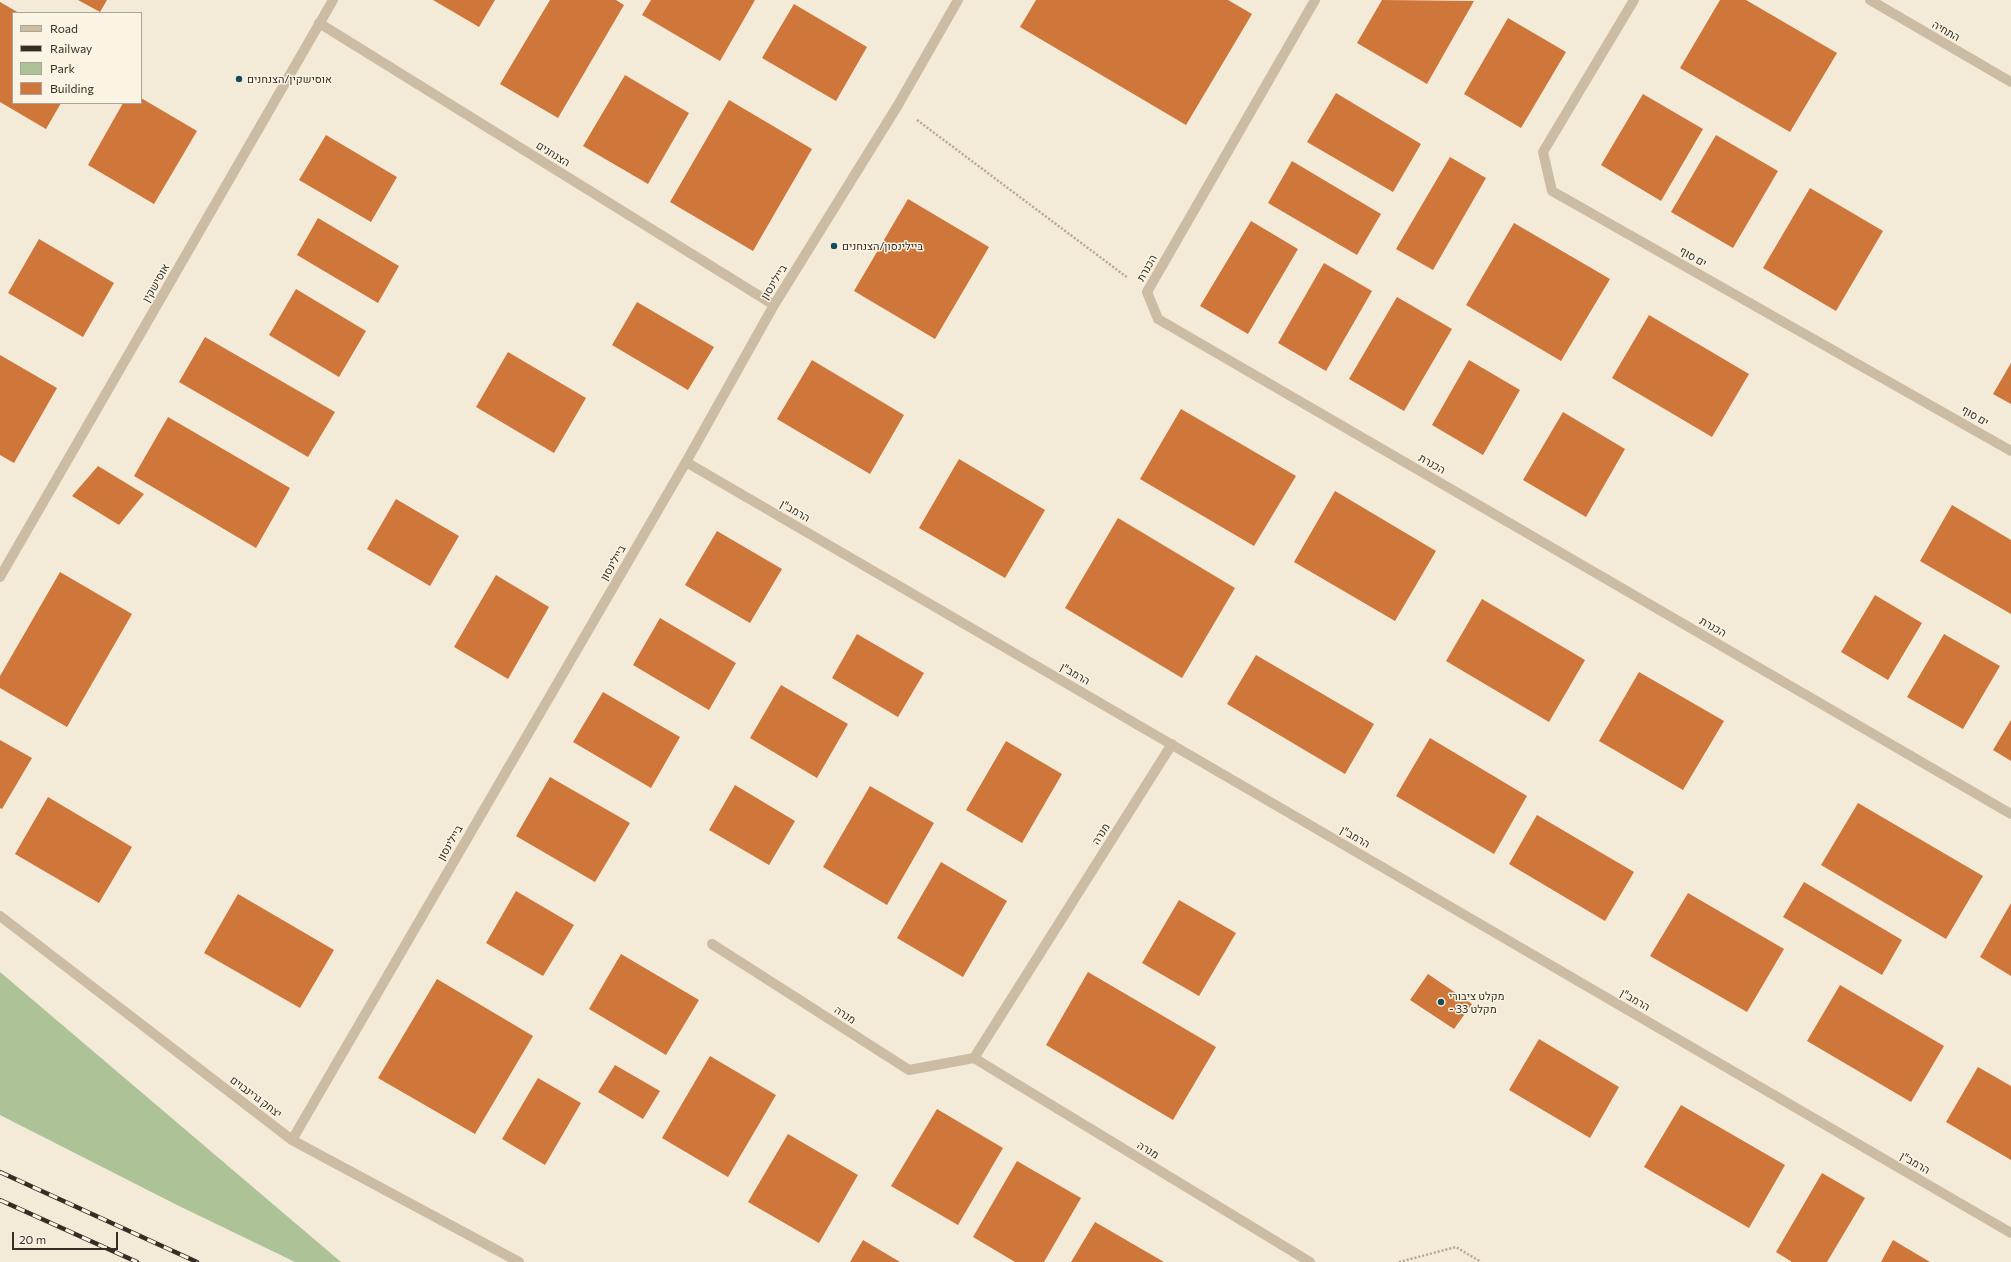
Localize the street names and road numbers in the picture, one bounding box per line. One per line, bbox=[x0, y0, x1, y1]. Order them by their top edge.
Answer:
street label: התחיה bbox=[1930, 18, 1962, 44]
street label: הצנחנים bbox=[534, 138, 572, 170]
street label: ים סוף bbox=[1677, 244, 1709, 270]
street label: הכנרת bbox=[1134, 252, 1160, 284]
street label: אוסישקין bbox=[140, 261, 172, 305]
street label: ביילינסון bbox=[758, 262, 790, 302]
street label: ים סוף bbox=[1959, 403, 1991, 429]
street label: הכנרת bbox=[1416, 451, 1448, 477]
street label: הרמב"ן bbox=[778, 497, 812, 525]
street label: ביילינסון bbox=[598, 543, 628, 583]
street label: הכנרת bbox=[1697, 614, 1729, 640]
street label: הרמב"ן bbox=[1058, 660, 1092, 688]
street label: מנרה bbox=[1089, 821, 1113, 847]
street label: ביילינסון bbox=[435, 823, 465, 863]
street label: הרמב"ן bbox=[1338, 823, 1372, 851]
street label: הרמב"ן bbox=[1618, 986, 1652, 1014]
street label: מנרה bbox=[832, 1003, 858, 1027]
street label: יצחק גרינבוים bbox=[228, 1073, 284, 1121]
street label: מנרה bbox=[1135, 1138, 1161, 1162]
street label: הרמב"ן bbox=[1898, 1149, 1932, 1177]

